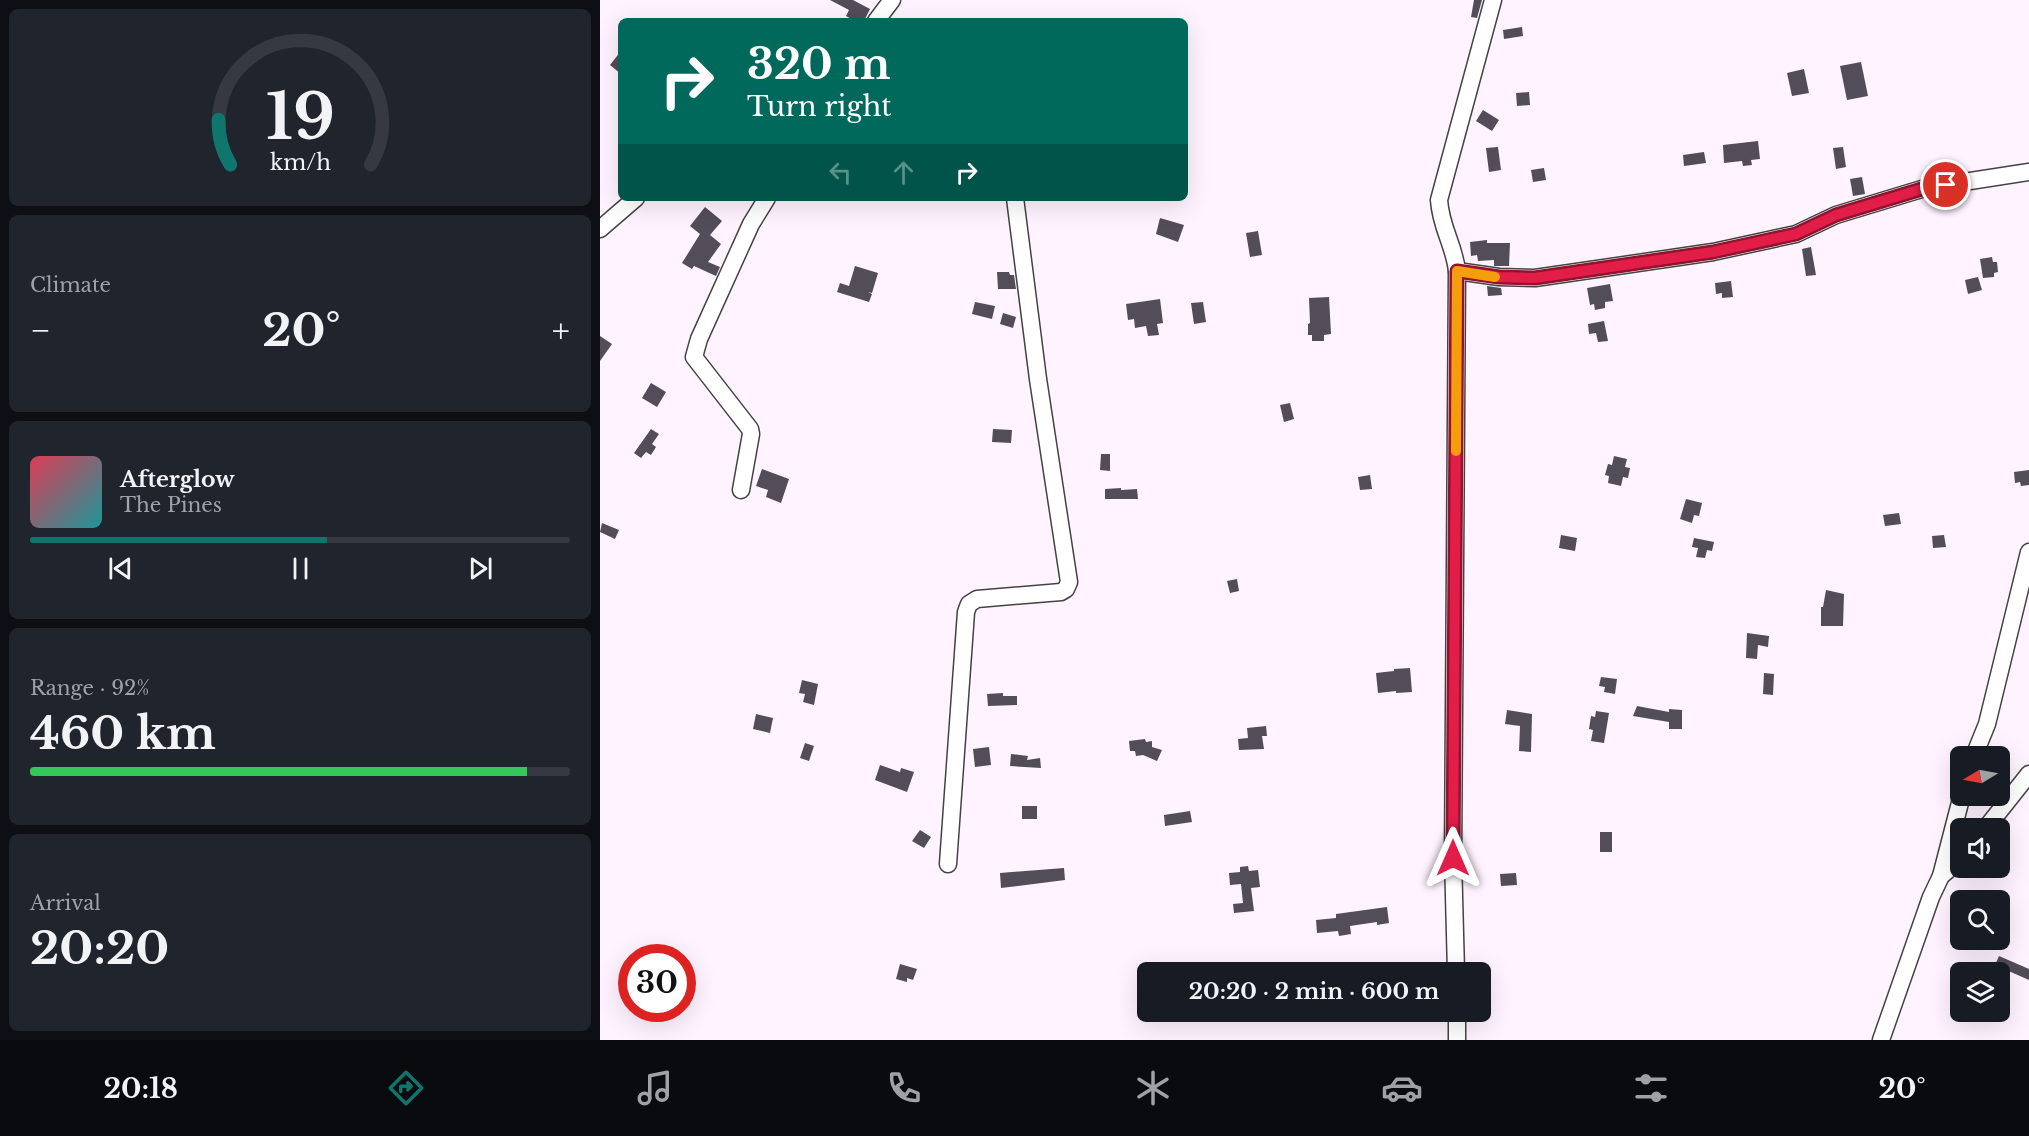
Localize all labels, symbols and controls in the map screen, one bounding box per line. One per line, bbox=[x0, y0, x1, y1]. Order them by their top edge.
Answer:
text: 320 m bbox=[747, 38, 890, 90]
icon: right bbox=[648, 42, 726, 120]
text: 19 bbox=[265, 78, 335, 156]
text: Turn right bbox=[747, 90, 891, 123]
text: km/h bbox=[270, 149, 331, 176]
icon: left bbox=[824, 156, 857, 189]
icon: ahead bbox=[887, 156, 920, 189]
icon: right bbox=[950, 156, 983, 189]
pin bbox=[1920, 159, 1971, 210]
icon: arrive bbox=[1929, 168, 1962, 201]
text: Climate bbox=[30, 273, 111, 297]
text: 20° bbox=[262, 302, 341, 358]
text: − bbox=[30, 310, 51, 351]
text: + bbox=[552, 310, 570, 351]
text: Afterglow bbox=[120, 466, 235, 493]
text: The Pines bbox=[120, 493, 222, 517]
icon: previous bbox=[104, 552, 137, 585]
icon: pause bbox=[284, 552, 317, 585]
icon: next bbox=[464, 552, 497, 585]
text: Range · 92% bbox=[30, 676, 150, 700]
text: 460 km bbox=[30, 705, 216, 761]
north arrow bbox=[1950, 746, 2010, 806]
map controls bbox=[1950, 746, 2010, 1022]
button: sound bbox=[1950, 818, 2010, 878]
position arrow bbox=[1421, 826, 1485, 890]
button: search bbox=[1950, 890, 2010, 950]
text: Arrival bbox=[30, 891, 101, 915]
text: 20:20 bbox=[30, 920, 169, 976]
speed limit sign: 30 bbox=[618, 944, 696, 1022]
button: layers bbox=[1950, 962, 2010, 1022]
text: 20:20 · 2 min · 600 m bbox=[1189, 978, 1439, 1005]
icon: directions bbox=[385, 1067, 427, 1109]
icon: music bbox=[634, 1067, 676, 1109]
icon: phone bbox=[883, 1067, 925, 1109]
icon: climate bbox=[1132, 1067, 1174, 1109]
icon: car bbox=[1381, 1067, 1423, 1109]
icon: filters bbox=[1630, 1067, 1672, 1109]
text: 20:18 bbox=[103, 1072, 178, 1105]
text: 20° bbox=[1878, 1072, 1925, 1105]

